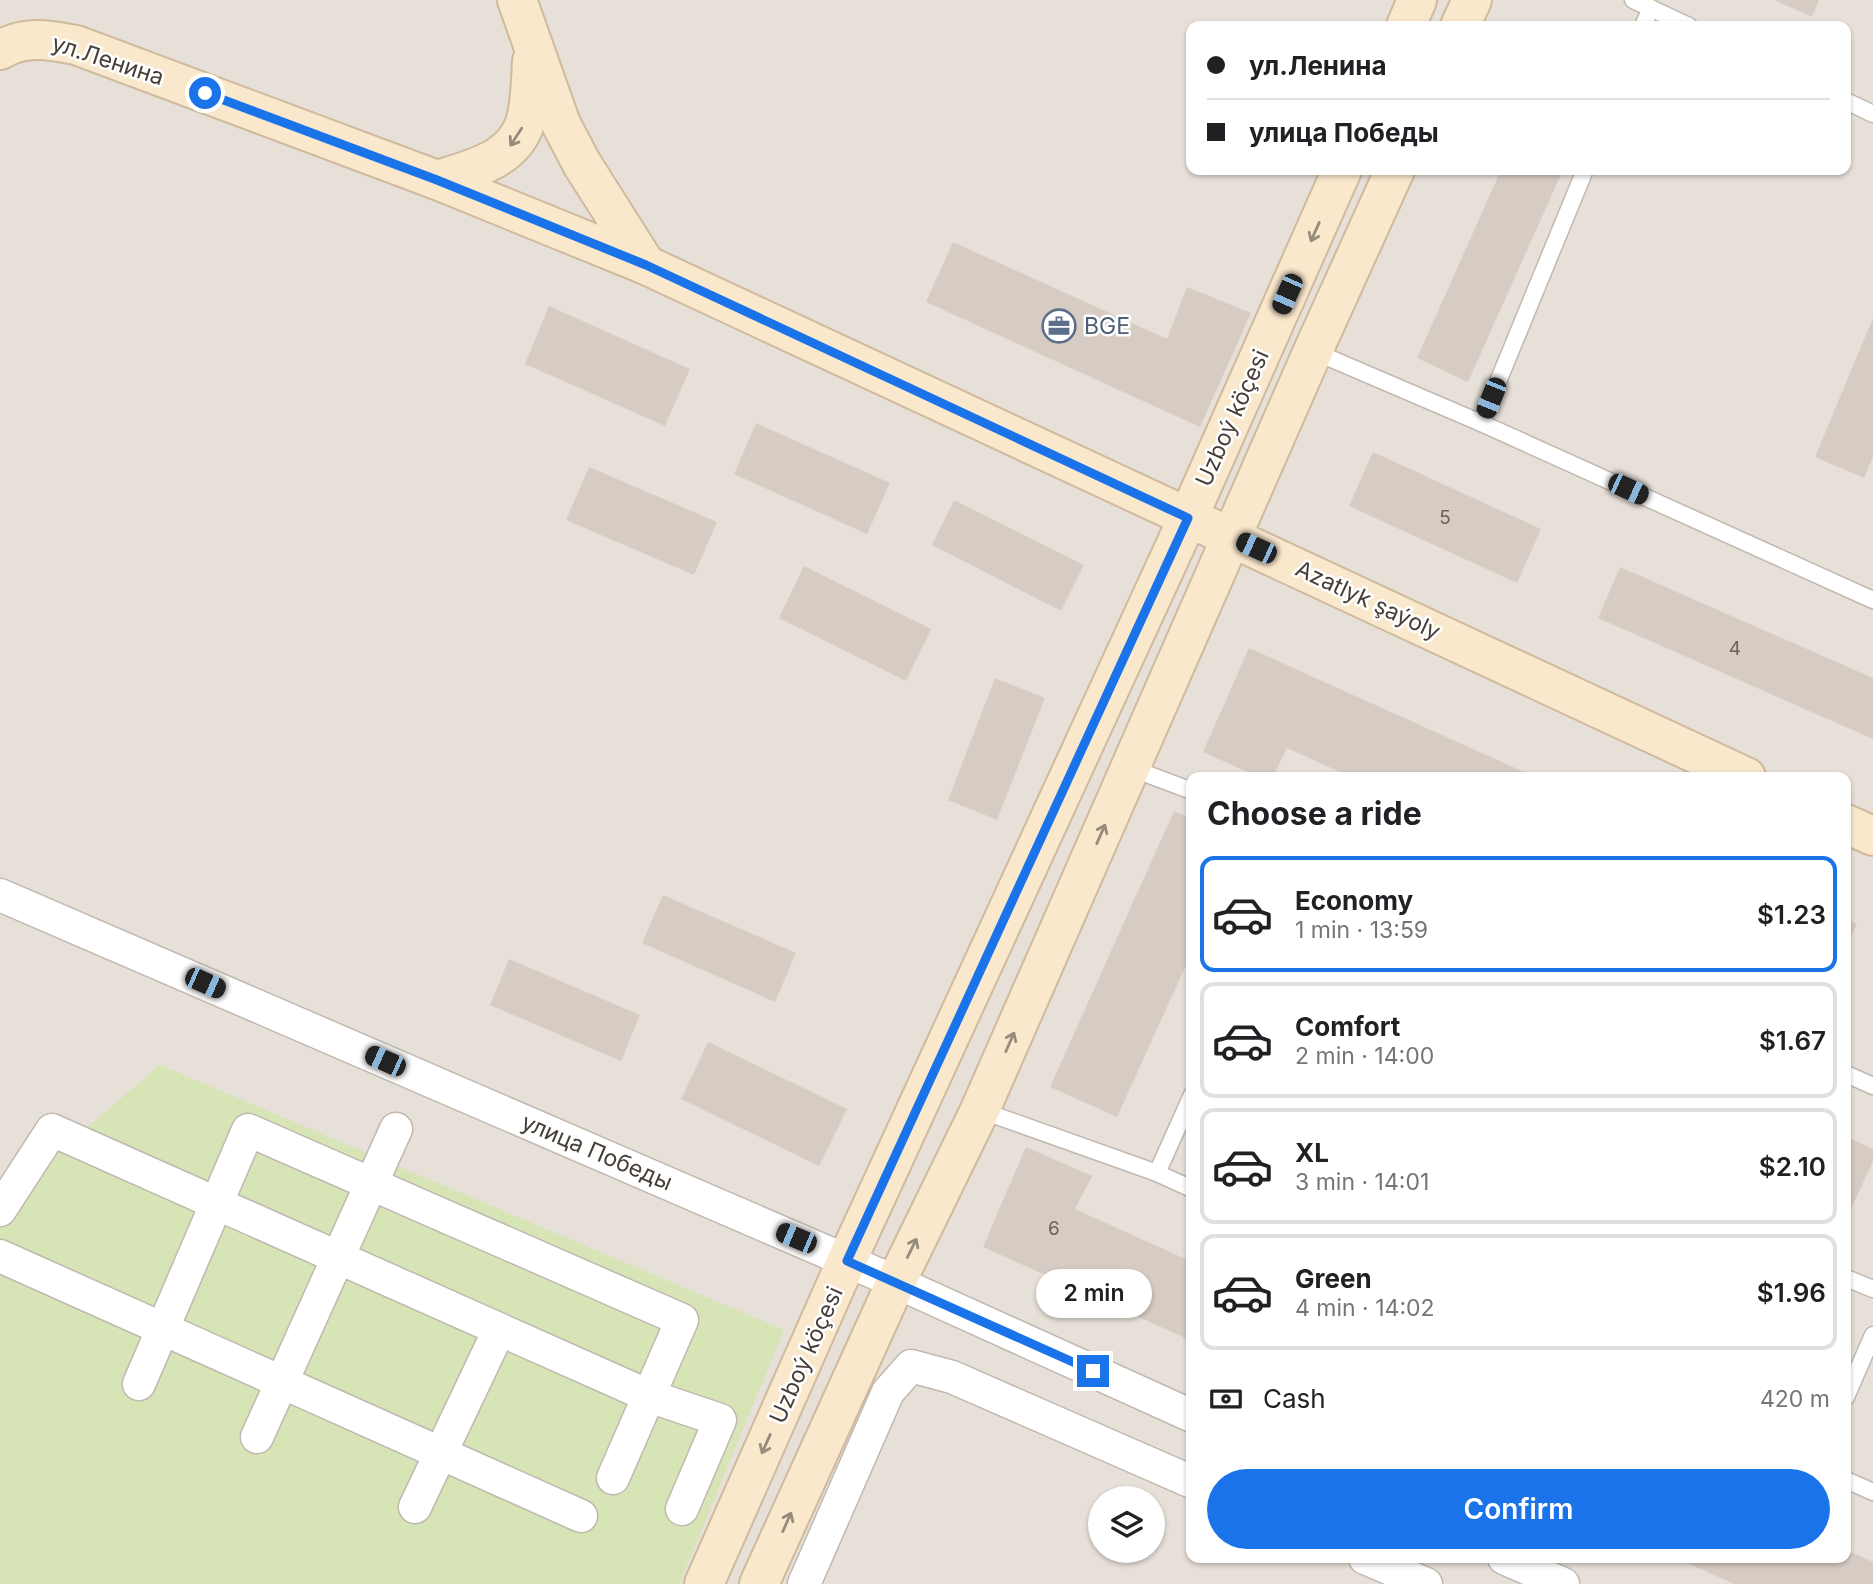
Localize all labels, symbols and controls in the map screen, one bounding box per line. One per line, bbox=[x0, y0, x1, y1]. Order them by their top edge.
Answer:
street label: ул.Ленина bbox=[48, 29, 168, 91]
text: ул.Ленина bbox=[1249, 50, 1387, 81]
route start bbox=[189, 77, 221, 109]
text: улица Победы bbox=[1249, 117, 1439, 148]
one-way arrow bbox=[509, 127, 523, 146]
one-way arrow bbox=[1308, 221, 1321, 242]
car bbox=[1269, 271, 1306, 317]
office icon: BGE bbox=[1040, 307, 1078, 345]
place label: BGE bbox=[1084, 312, 1130, 340]
street label: Uzboý köçesi bbox=[1189, 345, 1275, 491]
car bbox=[1474, 375, 1509, 421]
car bbox=[1605, 471, 1652, 507]
house number: 5 bbox=[1439, 506, 1451, 529]
car bbox=[1233, 530, 1280, 566]
street label: Azatlyk şaýoly bbox=[1291, 554, 1445, 646]
house number: 4 bbox=[1729, 637, 1741, 660]
text: Choose a ride bbox=[1207, 794, 1422, 833]
one-way arrow bbox=[1096, 824, 1109, 845]
icon: car bbox=[1211, 883, 1274, 946]
text: Economy bbox=[1295, 885, 1413, 916]
text: $1.23 bbox=[1757, 899, 1826, 930]
text: 1 min · 13:59 bbox=[1295, 916, 1428, 944]
car bbox=[182, 965, 229, 1001]
icon: car bbox=[1211, 1009, 1274, 1072]
text: Comfort bbox=[1295, 1011, 1400, 1042]
text: $1.67 bbox=[1759, 1025, 1826, 1056]
one-way arrow bbox=[1004, 1032, 1017, 1054]
text: 2 min · 14:00 bbox=[1295, 1042, 1434, 1070]
car bbox=[362, 1043, 409, 1079]
street label: улица Победы bbox=[517, 1108, 677, 1196]
icon: car bbox=[1211, 1135, 1274, 1198]
text: XL bbox=[1295, 1137, 1329, 1168]
text: $2.10 bbox=[1759, 1151, 1826, 1182]
text: 3 min · 14:01 bbox=[1295, 1168, 1429, 1196]
house number: 6 bbox=[1048, 1217, 1060, 1240]
car bbox=[773, 1220, 820, 1256]
one-way arrow bbox=[906, 1238, 920, 1259]
icon: car bbox=[1211, 1261, 1274, 1324]
text: Green bbox=[1295, 1263, 1372, 1294]
callout: 2 min bbox=[1035, 1270, 1151, 1318]
text: $1.96 bbox=[1757, 1277, 1826, 1308]
text: 2 min bbox=[1064, 1279, 1124, 1307]
street label: Uzboý köçesi bbox=[763, 1282, 849, 1428]
text: 4 min · 14:02 bbox=[1295, 1294, 1435, 1322]
route end bbox=[1077, 1355, 1109, 1387]
icon: cash bbox=[1207, 1380, 1245, 1418]
text: Cash bbox=[1263, 1383, 1326, 1414]
text: 420 m bbox=[1760, 1385, 1830, 1413]
one-way arrow bbox=[759, 1433, 772, 1454]
button: Confirm bbox=[1207, 1469, 1830, 1549]
map controls bbox=[1088, 1486, 1165, 1563]
button: layers bbox=[1088, 1486, 1165, 1563]
one-way arrow bbox=[781, 1512, 795, 1533]

